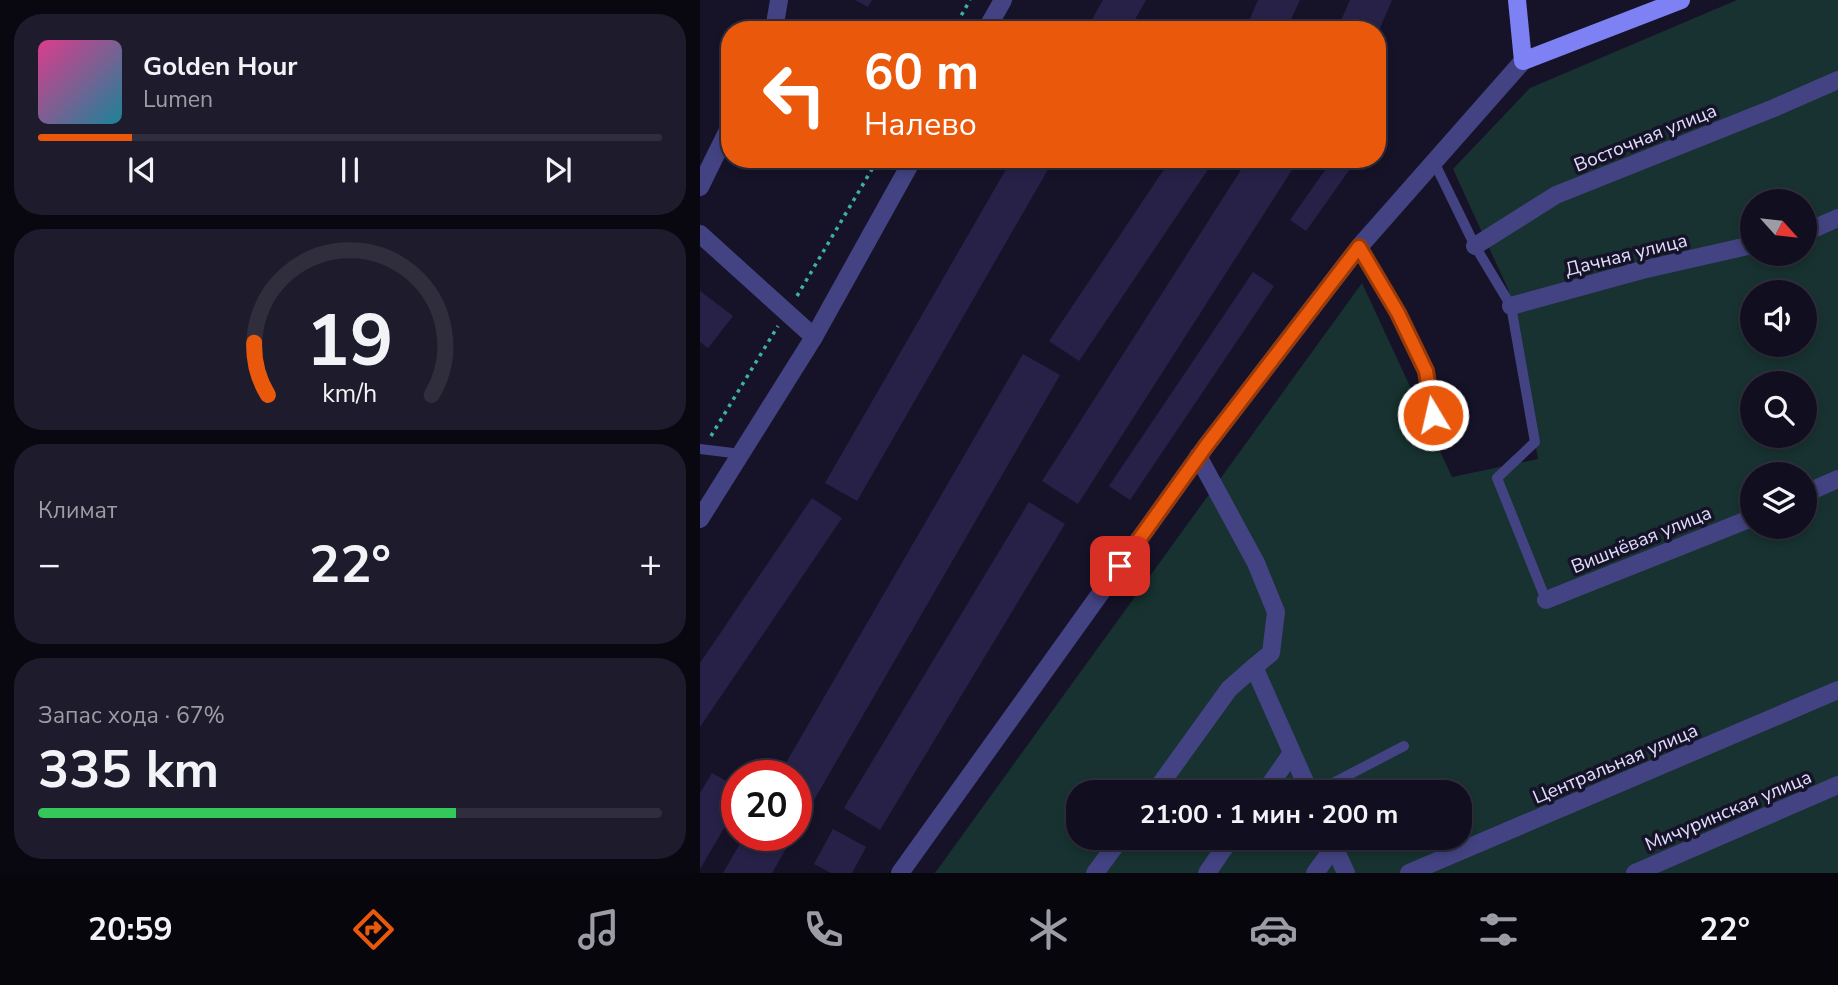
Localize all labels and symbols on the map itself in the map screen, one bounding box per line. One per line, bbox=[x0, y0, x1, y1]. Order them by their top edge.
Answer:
street label: Восточная улица bbox=[1570, 97, 1721, 178]
north arrow bbox=[1740, 189, 1816, 266]
street label: Дачная улица bbox=[1562, 227, 1690, 283]
position arrow bbox=[1396, 378, 1470, 452]
street label: Вишнёвая улица bbox=[1567, 500, 1715, 580]
pin bbox=[1090, 536, 1150, 596]
street label: Центральная улица bbox=[1529, 717, 1702, 810]
speed limit sign: 20 bbox=[721, 760, 812, 851]
street label: Мичуринская улица bbox=[1641, 764, 1816, 858]

